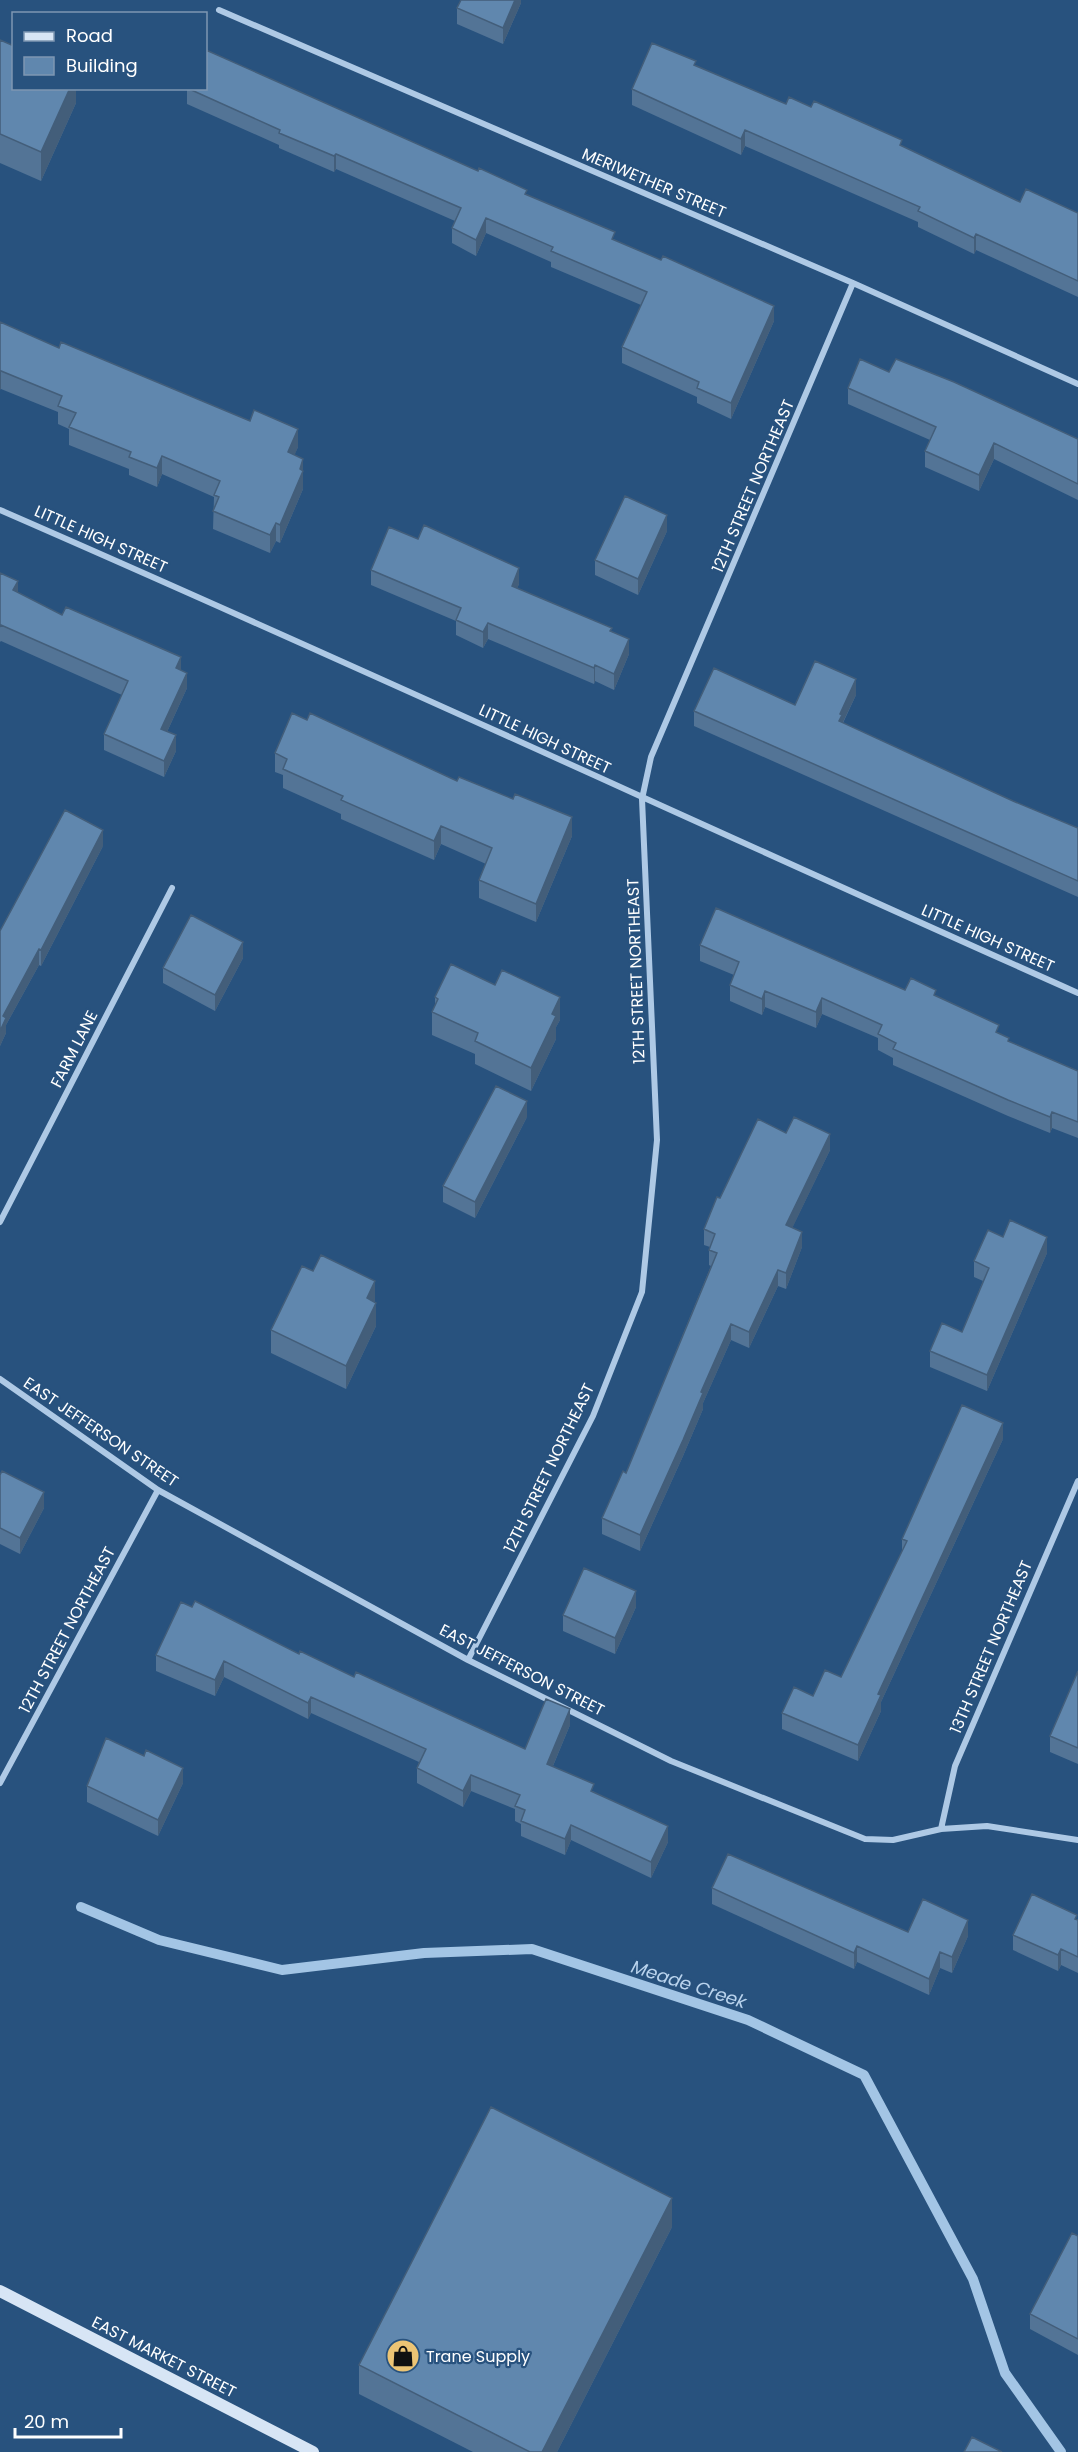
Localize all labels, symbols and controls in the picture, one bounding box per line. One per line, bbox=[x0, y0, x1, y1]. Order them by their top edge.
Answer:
legend bbox=[12, 12, 207, 90]
text: Road bbox=[66, 23, 113, 48]
text: Building bbox=[66, 53, 138, 78]
street label: MERIWETHER STREET bbox=[579, 142, 730, 224]
street label: 12TH STREET NORTHEAST bbox=[706, 396, 800, 576]
street label: LITTLE HIGH STREET bbox=[31, 499, 171, 579]
street label: LITTLE HIGH STREET bbox=[475, 698, 615, 780]
street label: 12TH STREET NORTHEAST bbox=[621, 877, 651, 1064]
street label: LITTLE HIGH STREET bbox=[918, 898, 1058, 978]
street label: FARM LANE bbox=[45, 1006, 103, 1092]
street label: EAST JEFFERSON STREET bbox=[19, 1371, 183, 1493]
street label: 12TH STREET NORTHEAST bbox=[498, 1379, 600, 1557]
street label: 12TH STREET NORTHEAST bbox=[13, 1542, 121, 1717]
street label: 13TH STREET NORTHEAST bbox=[944, 1557, 1038, 1737]
street label: EAST JEFFERSON STREET bbox=[436, 1618, 609, 1722]
water label: Meade Creek bbox=[628, 1954, 750, 2015]
street label: EAST MARKET STREET bbox=[88, 2311, 240, 2404]
shop icon: Trane Supply bbox=[385, 2338, 421, 2374]
place label: Trane Supply bbox=[426, 2345, 530, 2368]
scale bar bbox=[15, 2401, 122, 2439]
text: 20 m bbox=[24, 2409, 69, 2434]

